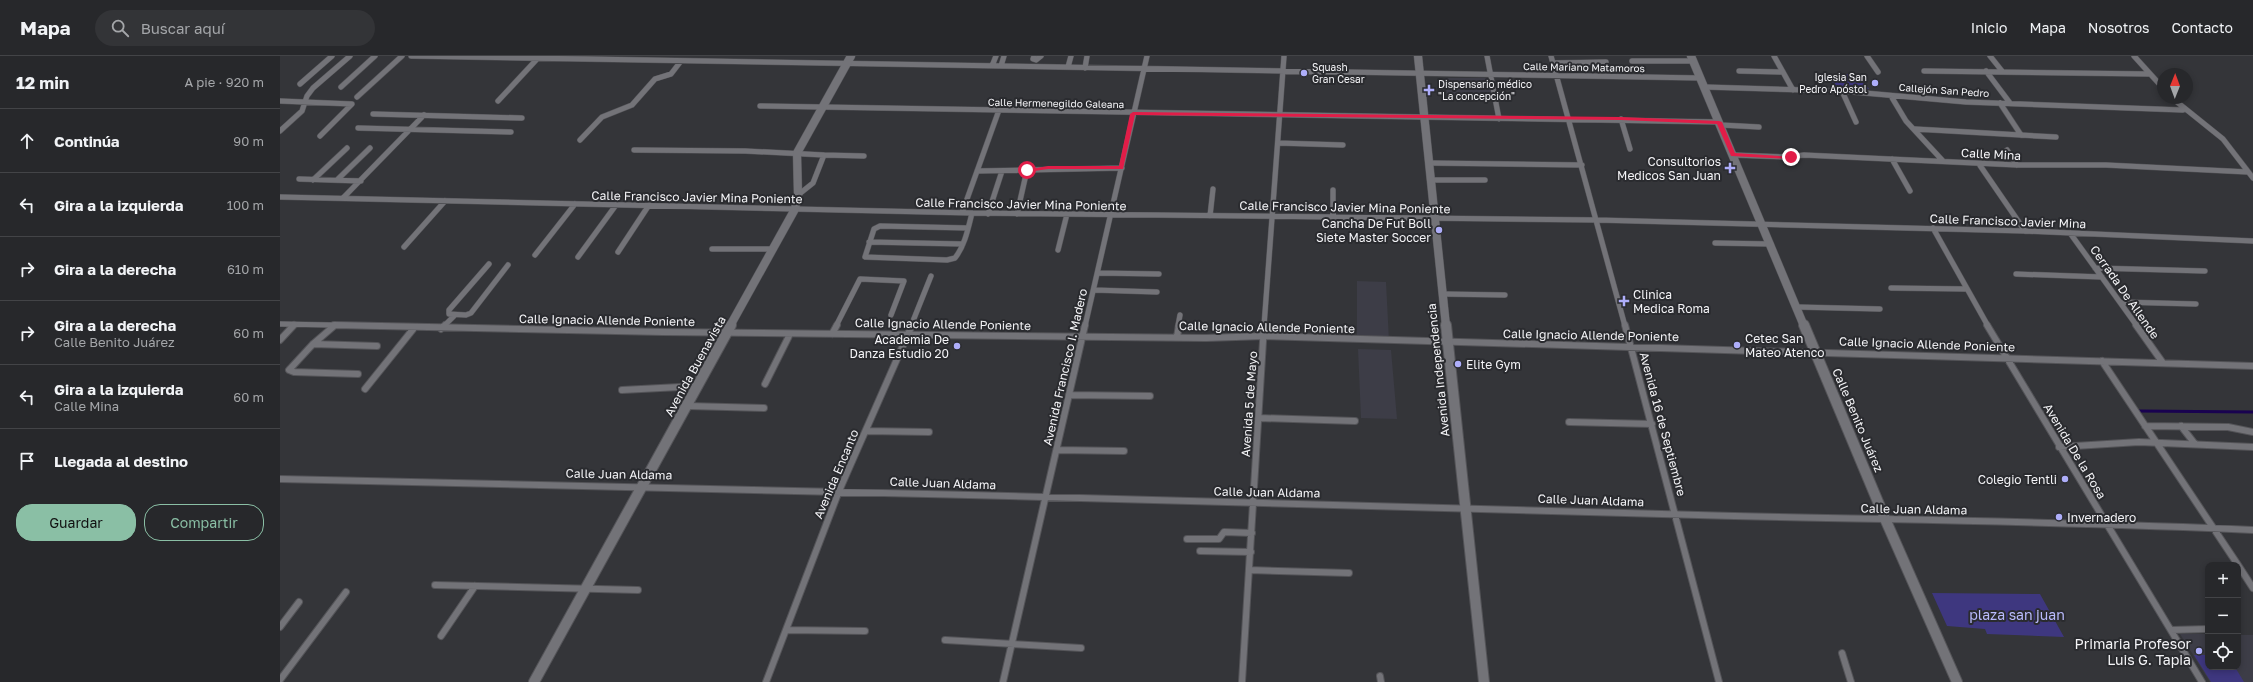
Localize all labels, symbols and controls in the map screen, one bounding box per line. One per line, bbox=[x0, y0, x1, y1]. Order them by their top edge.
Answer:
search box bbox=[95, 10, 375, 46]
text: Mapa bbox=[20, 16, 71, 39]
icon: search bbox=[109, 17, 131, 39]
text: Buscar aquí bbox=[141, 19, 225, 37]
text: Inicio bbox=[1971, 19, 2007, 36]
text: Mapa bbox=[2029, 19, 2066, 36]
text: Nosotros bbox=[2088, 19, 2149, 36]
text: Contacto bbox=[2171, 19, 2233, 36]
street label: Calle Mariano Matamoros bbox=[1523, 60, 1645, 74]
place label: Squash Gran Cesar bbox=[1312, 61, 1365, 85]
marker: Squash Gran Cesar bbox=[1299, 68, 1309, 78]
north arrow bbox=[2157, 68, 2193, 104]
place label: Iglesia San Pedro Apóstol bbox=[1799, 71, 1867, 95]
text: 12 min bbox=[16, 72, 69, 93]
text: A pie · 920 m bbox=[184, 74, 264, 90]
place label: Dispensario médico "La concepción" bbox=[1438, 78, 1532, 102]
marker: Iglesia San Pedro Apóstol bbox=[1870, 78, 1880, 88]
street label: Callejón San Pedro bbox=[1898, 81, 1990, 99]
marker: Dispensario médico "La concepción" bbox=[1423, 84, 1435, 96]
street label: Calle Hermenegildo Galeana bbox=[988, 96, 1124, 110]
icon: ahead bbox=[16, 130, 38, 152]
text: Continúa bbox=[54, 132, 120, 150]
text: 90 m bbox=[233, 133, 264, 149]
street label: Calle Mina bbox=[1961, 145, 2021, 163]
route end bbox=[1782, 148, 1800, 166]
place label: Consultorios Medicos San Juan bbox=[1617, 154, 1721, 183]
route start bbox=[1018, 161, 1036, 179]
marker: Consultorios Medicos San Juan bbox=[1724, 162, 1736, 174]
street label: Calle Francisco Javier Mina Poniente bbox=[591, 188, 803, 206]
icon: left bbox=[16, 194, 38, 216]
street label: Calle Francisco Javier Mina Poniente bbox=[915, 195, 1127, 213]
text: Gira a la izquierda bbox=[54, 196, 184, 214]
text: 100 m bbox=[227, 197, 264, 213]
street label: Calle Francisco Javier Mina Poniente bbox=[1239, 198, 1451, 216]
street label: Calle Francisco Javier Mina bbox=[1929, 211, 2087, 231]
place label: Cancha De Fut Boll Siete Master Soccer bbox=[1316, 216, 1431, 245]
marker: Cancha De Fut Boll Siete Master Soccer bbox=[1434, 225, 1444, 235]
street label: Cerrada De Allende bbox=[2087, 242, 2163, 342]
icon: right bbox=[16, 258, 38, 280]
text: Gira a la derecha bbox=[54, 260, 176, 278]
text: 610 m bbox=[227, 261, 264, 277]
street label: Avenida Francisco I. Madero bbox=[1040, 287, 1090, 447]
place label: Clinica Medica Roma bbox=[1633, 287, 1710, 316]
marker: Clinica Medica Roma bbox=[1618, 295, 1630, 307]
street label: Avenida Independencia bbox=[1424, 303, 1452, 437]
street label: Calle Ignacio Allende Poniente bbox=[519, 311, 695, 329]
street label: Avenida Buenavista bbox=[661, 313, 729, 419]
street label: Calle Ignacio Allende Poniente bbox=[855, 315, 1031, 333]
text: Gira a la derecha bbox=[54, 316, 176, 334]
street label: Calle Ignacio Allende Poniente bbox=[1179, 318, 1355, 336]
icon: right bbox=[16, 322, 38, 344]
text: 60 m bbox=[233, 325, 264, 341]
street label: Calle Ignacio Allende Poniente bbox=[1503, 326, 1679, 344]
place label: Cetec San Mateo Atenco bbox=[1745, 331, 1824, 360]
place label: Academia De Danza Estudio 20 bbox=[850, 332, 949, 361]
street label: Calle Ignacio Allende Poniente bbox=[1839, 333, 2015, 355]
text: Calle Benito Juárez bbox=[54, 334, 175, 350]
marker: Cetec San Mateo Atenco bbox=[1732, 340, 1742, 350]
marker: Academia De Danza Estudio 20 bbox=[952, 341, 962, 351]
street label: Avenida 5 de Mayo bbox=[1238, 350, 1260, 458]
street label: Avenida 16 de Septiembre bbox=[1637, 350, 1689, 498]
place label: Elite Gym bbox=[1466, 357, 1521, 372]
marker: Elite Gym bbox=[1453, 359, 1463, 369]
street label: Calle Benito Juárez bbox=[1829, 366, 1887, 474]
text: Gira a la izquierda bbox=[54, 380, 184, 398]
icon: left bbox=[16, 386, 38, 408]
text: 60 m bbox=[233, 389, 264, 405]
text: Calle Mina bbox=[54, 398, 119, 414]
street label: Avenida De la Rosa bbox=[2041, 400, 2109, 502]
street label: Avenida Encanto bbox=[810, 427, 862, 521]
icon: arrive bbox=[16, 450, 38, 472]
text: Llegada al destino bbox=[54, 452, 188, 470]
street label: Calle Juan Aldama bbox=[566, 466, 672, 482]
place label: Colegio Tentli bbox=[1978, 472, 2057, 487]
street label: Calle Juan Aldama bbox=[889, 474, 997, 492]
marker: Colegio Tentli bbox=[2060, 474, 2070, 484]
street label: Calle Juan Aldama bbox=[1214, 484, 1320, 500]
street label: Calle Juan Aldama bbox=[1537, 491, 1645, 509]
street label: Calle Juan Aldama bbox=[1861, 501, 1967, 517]
button: Guardar bbox=[16, 504, 136, 541]
button: Compartir bbox=[144, 504, 264, 541]
place label: Invernadero bbox=[2067, 510, 2136, 525]
marker: Invernadero bbox=[2054, 512, 2064, 522]
map controls bbox=[2205, 562, 2241, 670]
button: + bbox=[2205, 562, 2241, 598]
button: − bbox=[2205, 598, 2241, 634]
park label: plaza san juan bbox=[1969, 606, 2065, 623]
button: locate bbox=[2205, 634, 2241, 670]
place label: Primaria Profesor Luis G. Tapia bbox=[2075, 635, 2192, 668]
marker: Primaria Profesor Luis G. Tapia bbox=[2194, 646, 2204, 656]

